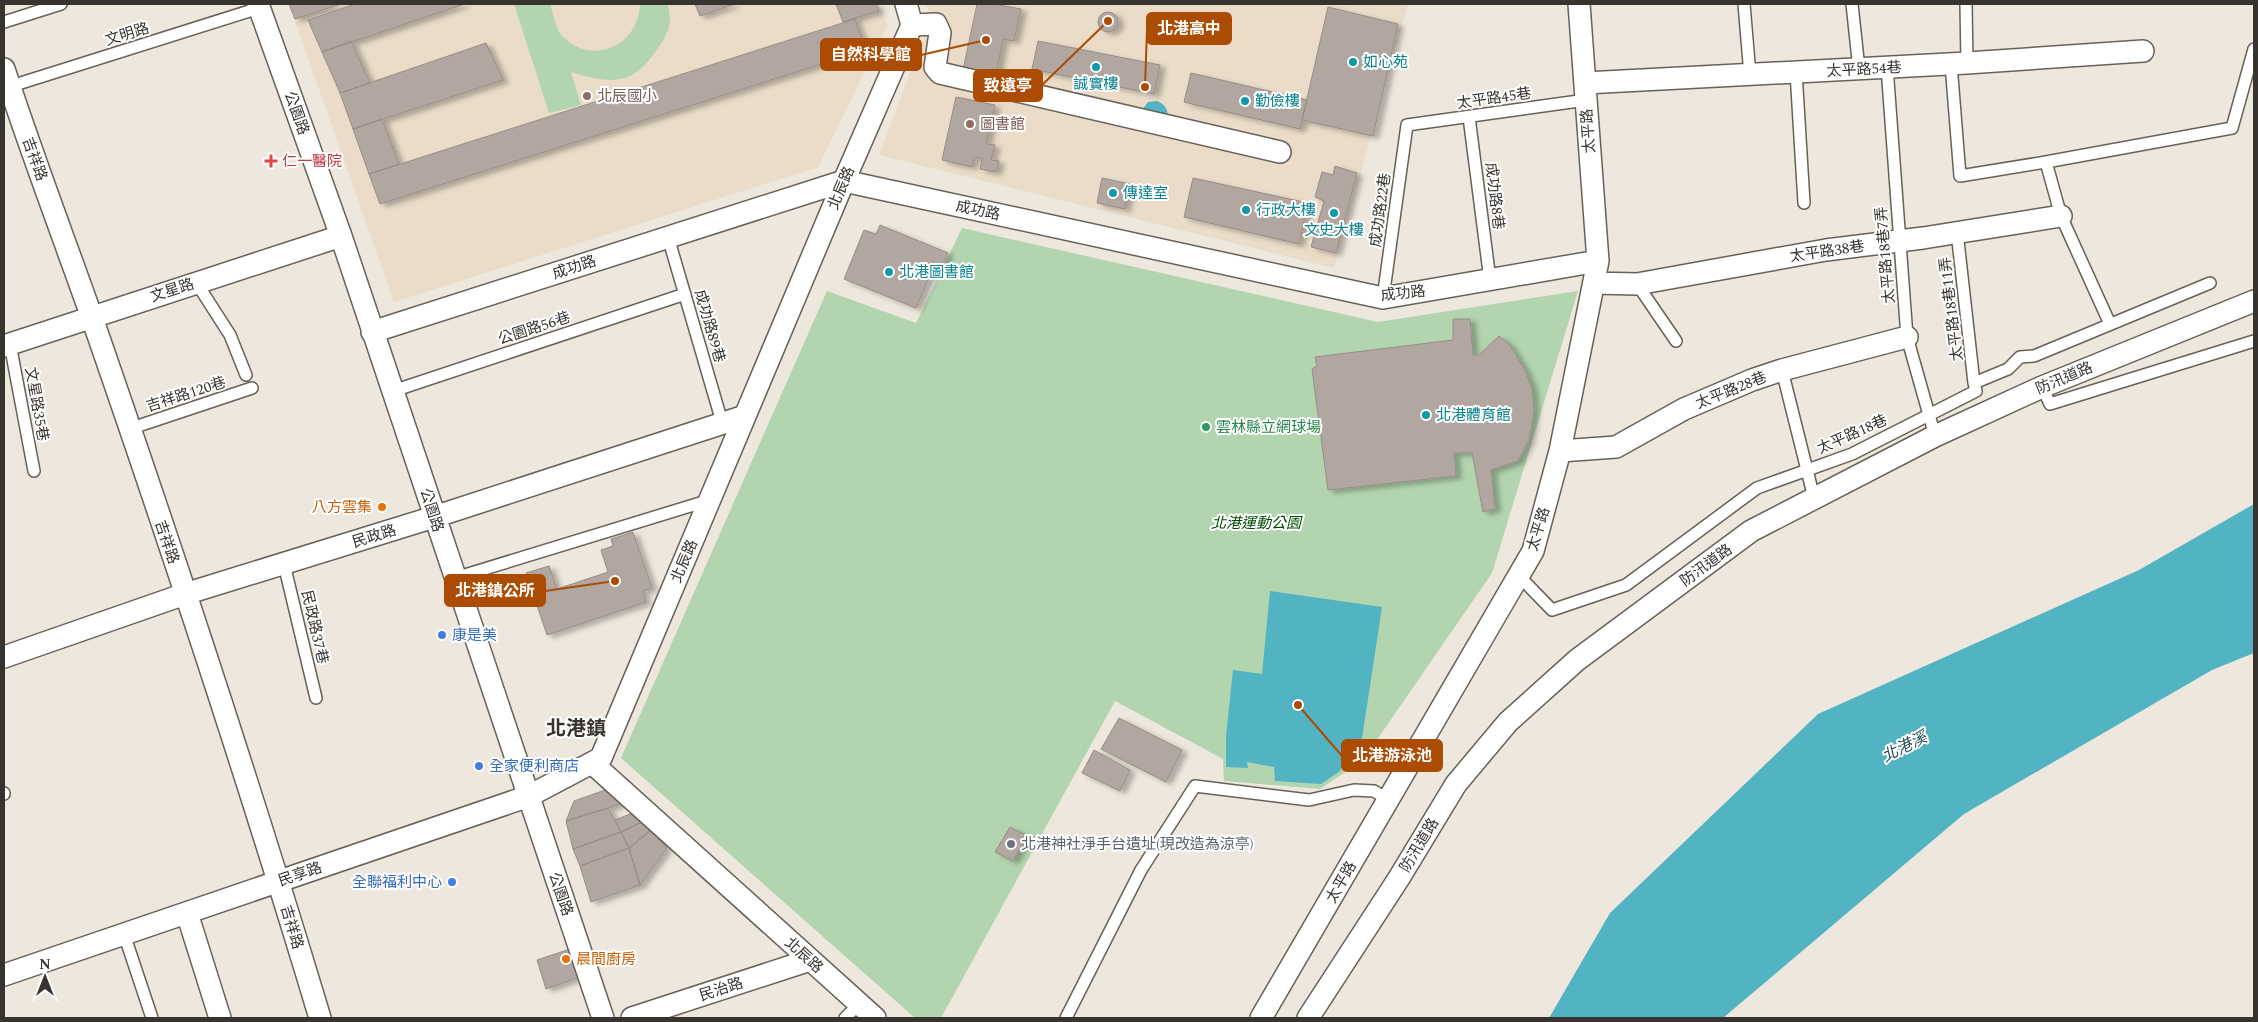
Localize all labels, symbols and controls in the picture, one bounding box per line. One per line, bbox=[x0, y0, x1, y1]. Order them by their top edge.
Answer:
callout: 北港高中 bbox=[1147, 13, 1231, 44]
street label: 文明路 bbox=[102, 17, 152, 52]
text: 北港高中 bbox=[1157, 17, 1221, 41]
callout: 自然科學館 bbox=[821, 39, 921, 70]
text: 自然科學館 bbox=[831, 43, 911, 67]
place label: 如心苑 bbox=[1363, 51, 1408, 74]
marker: 如心苑 bbox=[1347, 56, 1359, 68]
street label: 太平路54巷 bbox=[1826, 56, 1902, 83]
marker: 誠實樓 bbox=[1090, 61, 1102, 73]
callout: 致遠亭 bbox=[974, 70, 1042, 101]
place label: 誠實樓 bbox=[1073, 73, 1119, 96]
text: 致遠亭 bbox=[984, 74, 1032, 98]
street label: 太平路45巷 bbox=[1455, 82, 1533, 115]
place label: 北辰國小 bbox=[597, 85, 657, 108]
street label: 公園路 bbox=[278, 88, 315, 138]
marker: 北辰國小 bbox=[581, 90, 593, 102]
place label: 勤儉樓 bbox=[1255, 90, 1300, 113]
marker: 勤儉樓 bbox=[1239, 95, 1251, 107]
street label: 太平路 bbox=[1575, 108, 1602, 154]
place label: 圖書館 bbox=[980, 113, 1025, 136]
marker: 圖書館 bbox=[964, 118, 976, 130]
street label: 吉祥路 bbox=[16, 134, 53, 184]
place label: 仁一醫院 bbox=[282, 150, 342, 173]
marker: 仁一醫院 bbox=[264, 154, 278, 168]
street label: 成功路8巷 bbox=[1479, 161, 1510, 231]
street label: 北辰路 bbox=[822, 163, 861, 213]
street label: 成功路22巷 bbox=[1364, 171, 1397, 249]
place label: 傳達室 bbox=[1123, 182, 1168, 205]
marker: 傳達室 bbox=[1107, 187, 1119, 199]
street label: 成功路 bbox=[953, 195, 1002, 226]
place label: 行政大樓 bbox=[1256, 199, 1316, 222]
marker: 行政大樓 bbox=[1240, 204, 1252, 216]
street label: 太平路18巷7弄 bbox=[1870, 205, 1901, 305]
marker: 文史大樓 bbox=[1328, 207, 1340, 219]
place label: 文史大樓 bbox=[1304, 219, 1364, 242]
street label: 太平路38巷 bbox=[1788, 235, 1866, 268]
street label: 成功路 bbox=[549, 250, 599, 285]
street label: 太平路18巷11弄 bbox=[1934, 255, 1969, 362]
place label: 北港圖書館 bbox=[899, 261, 974, 284]
marker: 北港圖書館 bbox=[883, 266, 895, 278]
street label: 文星路 bbox=[147, 273, 197, 308]
street label: 成功路 bbox=[1379, 280, 1427, 307]
street label: 成功路89巷 bbox=[688, 287, 731, 365]
street label: 公園路56巷 bbox=[495, 306, 573, 351]
street label: 防汛道路 bbox=[2032, 356, 2096, 401]
street label: 文星路35巷 bbox=[19, 365, 54, 443]
street label: 太平路28巷 bbox=[1692, 366, 1770, 415]
street label: 吉祥路120巷 bbox=[143, 371, 229, 418]
place label: 北港體育館 bbox=[1436, 404, 1511, 427]
marker: 北港體育館 bbox=[1420, 409, 1432, 421]
street label: 太平路18巷 bbox=[1813, 409, 1891, 460]
place label: 雲林縣立網球場 bbox=[1216, 416, 1321, 439]
marker: 雲林縣立網球場 bbox=[1200, 421, 1212, 433]
street label: 公園路 bbox=[414, 485, 449, 535]
place label: 八方雲集 bbox=[312, 496, 372, 519]
marker: 八方雲集 bbox=[376, 501, 388, 513]
street label: 太平路 bbox=[1521, 504, 1556, 554]
park label: 北港運動公園 bbox=[1211, 512, 1303, 535]
street label: 吉祥路 bbox=[148, 517, 185, 567]
street label: 民政路 bbox=[349, 519, 399, 554]
street label: 北辰路 bbox=[665, 536, 704, 586]
street label: 防汛道路 bbox=[1675, 538, 1737, 592]
callout: 北港鎮公所 bbox=[445, 575, 545, 606]
text: 北港鎮公所 bbox=[455, 579, 535, 603]
street label: 民政路37巷 bbox=[295, 588, 334, 666]
place label: 康是美 bbox=[452, 624, 497, 647]
marker: 康是美 bbox=[436, 629, 448, 641]
district label: 北港鎮 bbox=[546, 714, 606, 744]
water label: 北港溪 bbox=[1878, 724, 1933, 768]
callout: 北港游泳池 bbox=[1342, 740, 1442, 771]
text: 北港游泳池 bbox=[1352, 744, 1432, 768]
place label: 全家便利商店 bbox=[489, 755, 579, 778]
marker: 全家便利商店 bbox=[473, 760, 485, 772]
street label: 防汛道路 bbox=[1394, 814, 1445, 877]
place label: 北港神社淨手台遺址(現改造為涼亭) bbox=[1021, 833, 1254, 856]
marker: 北港神社淨手台遺址(現改造為涼亭) bbox=[1005, 838, 1017, 850]
street label: 民享路 bbox=[275, 856, 325, 893]
street label: 太平路 bbox=[1320, 857, 1363, 907]
street label: 公園路 bbox=[542, 869, 579, 919]
place label: 全聯福利中心 bbox=[352, 871, 442, 894]
marker: 全聯福利中心 bbox=[446, 876, 458, 888]
street label: 吉祥路 bbox=[274, 902, 309, 952]
street label: 北辰路 bbox=[779, 932, 828, 979]
place label: 晨間廚房 bbox=[576, 948, 636, 971]
north arrow bbox=[20, 952, 70, 1002]
marker: 晨間廚房 bbox=[560, 953, 572, 965]
text: N bbox=[39, 954, 51, 975]
street label: 民治路 bbox=[696, 972, 746, 1007]

